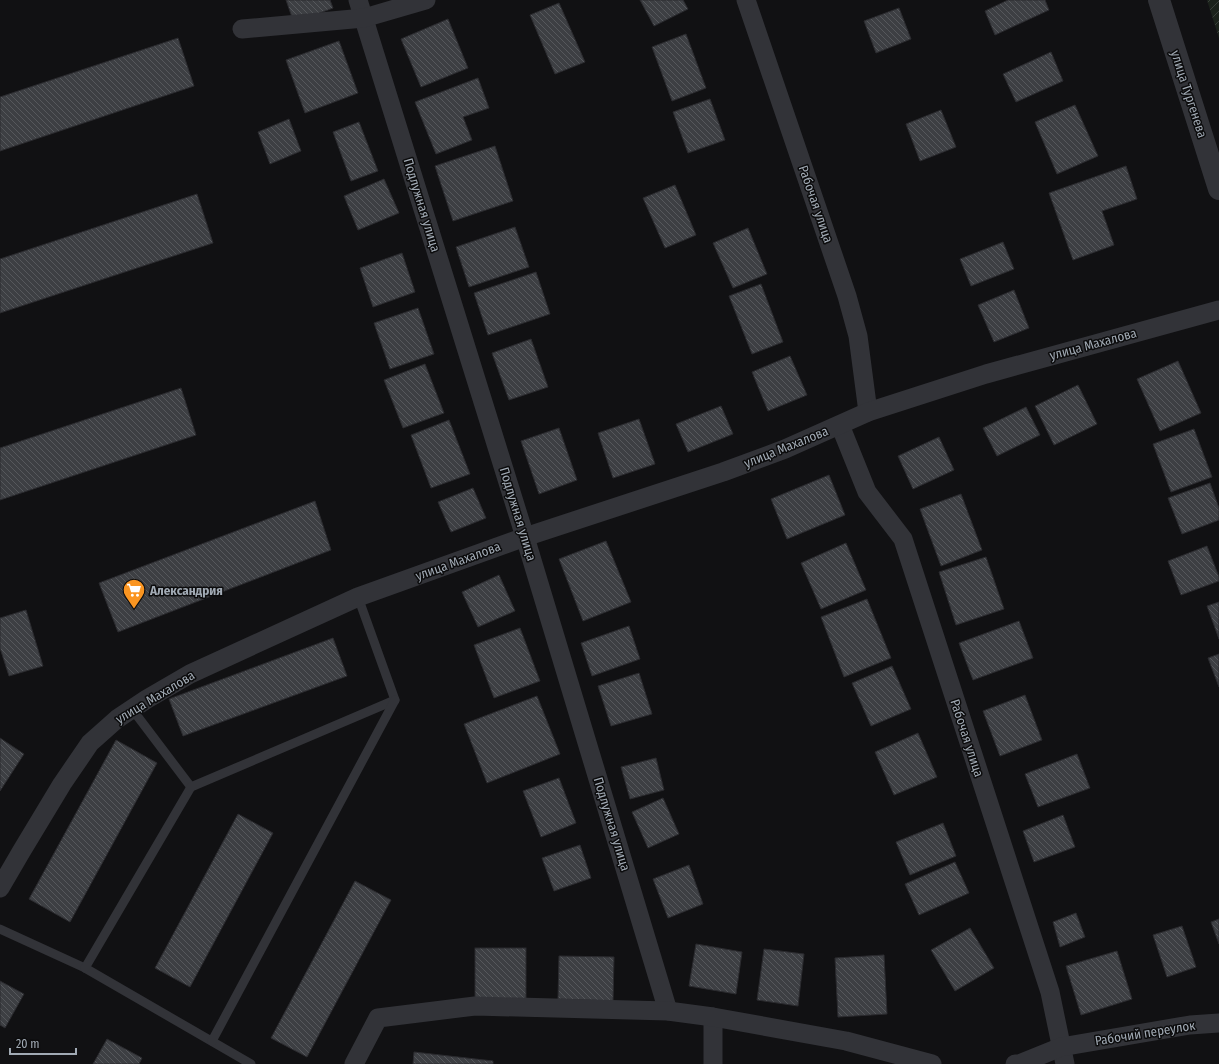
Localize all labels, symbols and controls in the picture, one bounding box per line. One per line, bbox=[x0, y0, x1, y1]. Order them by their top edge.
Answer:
street label: улица Тургенева bbox=[1168, 48, 1210, 140]
street label: Подлужная улица bbox=[401, 156, 443, 254]
street label: Рабочая улица bbox=[796, 163, 836, 245]
street label: улица Махалова bbox=[1048, 325, 1138, 363]
street label: улица Махалова bbox=[742, 423, 830, 471]
street label: Подлужная улица bbox=[497, 465, 539, 563]
street label: улица Махалова bbox=[413, 539, 503, 583]
supermarket icon: Александрия bbox=[121, 577, 147, 610]
place label: Александрия bbox=[149, 583, 223, 598]
street label: улица Махалова bbox=[113, 668, 197, 726]
street label: Рабочая улица bbox=[947, 697, 987, 779]
street label: Подлужная улица bbox=[591, 775, 633, 873]
street label: Рабочий переулок bbox=[1094, 1018, 1196, 1048]
scale bar bbox=[10, 1030, 76, 1056]
text: 20 m bbox=[16, 1037, 40, 1051]

